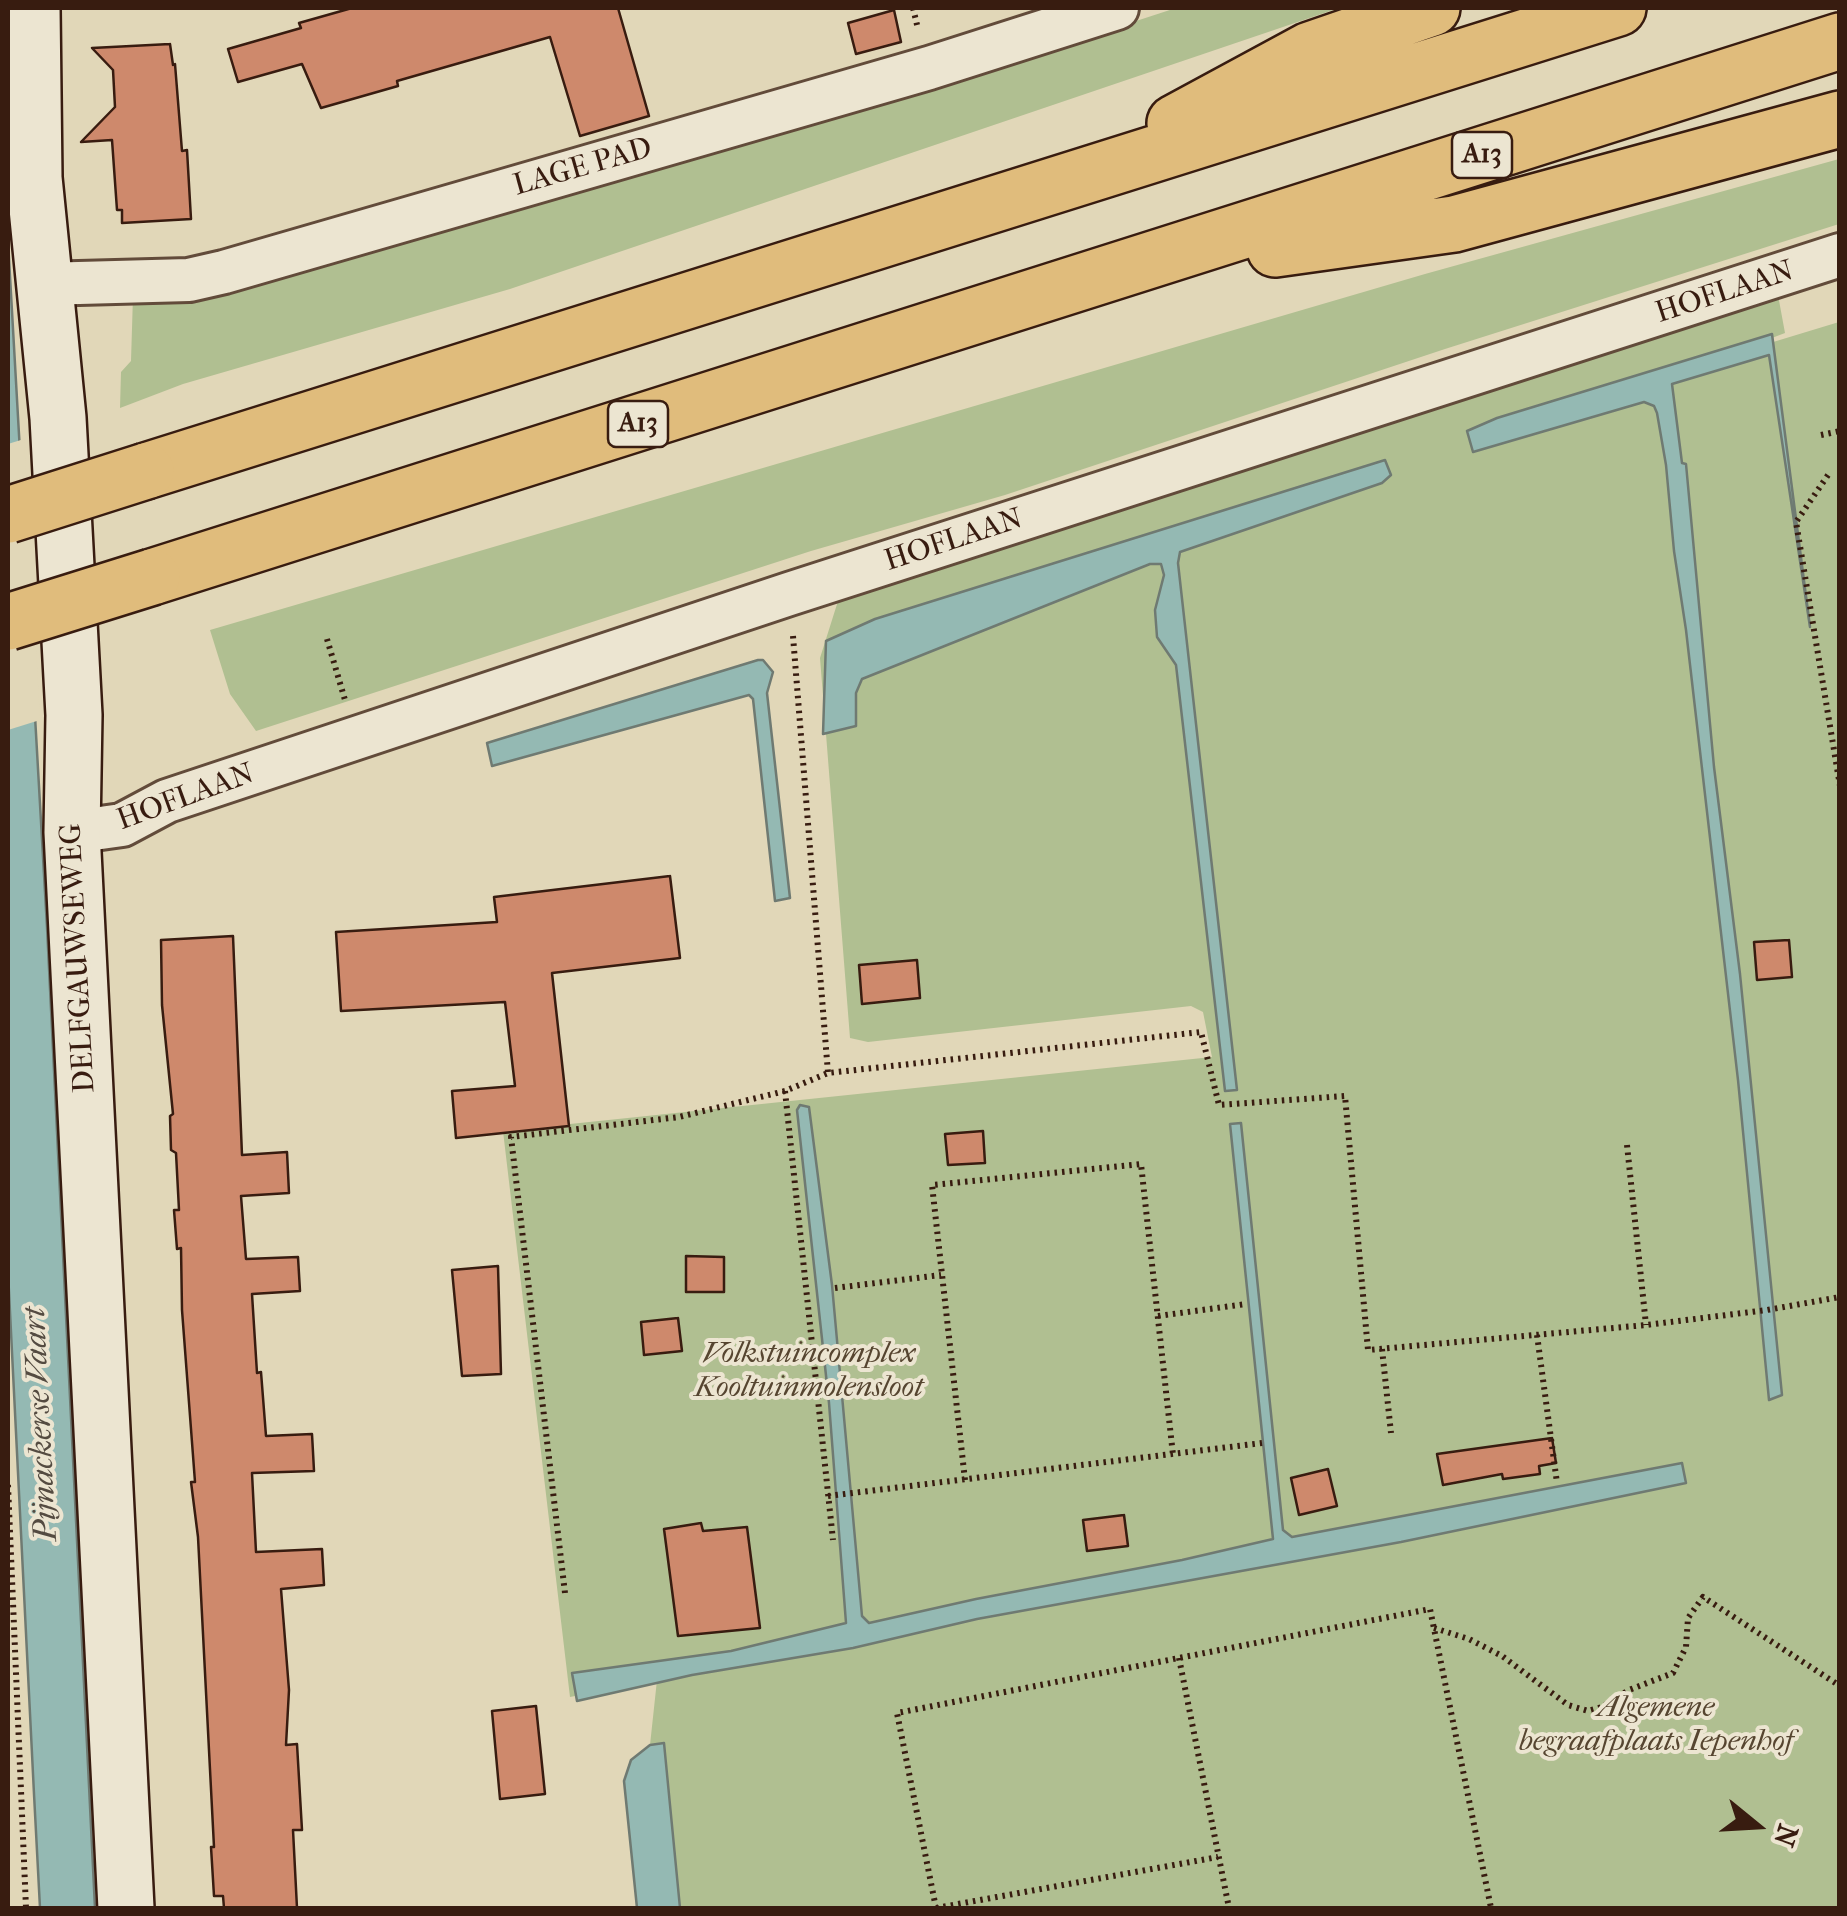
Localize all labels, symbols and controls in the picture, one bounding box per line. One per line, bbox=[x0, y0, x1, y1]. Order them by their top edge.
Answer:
street label: LAGE PAD bbox=[509, 131, 657, 205]
road number: A13 bbox=[1452, 132, 1512, 178]
street label: HOFLAAN bbox=[1651, 254, 1799, 332]
road number: A13 bbox=[608, 401, 668, 447]
street label: HOFLAAN bbox=[880, 502, 1028, 580]
street label: HOFLAAN bbox=[113, 757, 259, 839]
street label: DELFGAUWSEWEG bbox=[54, 822, 104, 1094]
water label: Pijnackerse Vaart bbox=[17, 1306, 67, 1542]
park label: Volkstuincomplex Kooltuinmolensloot bbox=[695, 1337, 923, 1408]
park label: Algemene begraafplaats Iepenhof bbox=[1519, 1691, 1793, 1762]
north arrow bbox=[1707, 1776, 1807, 1876]
text: N bbox=[1767, 1820, 1805, 1851]

